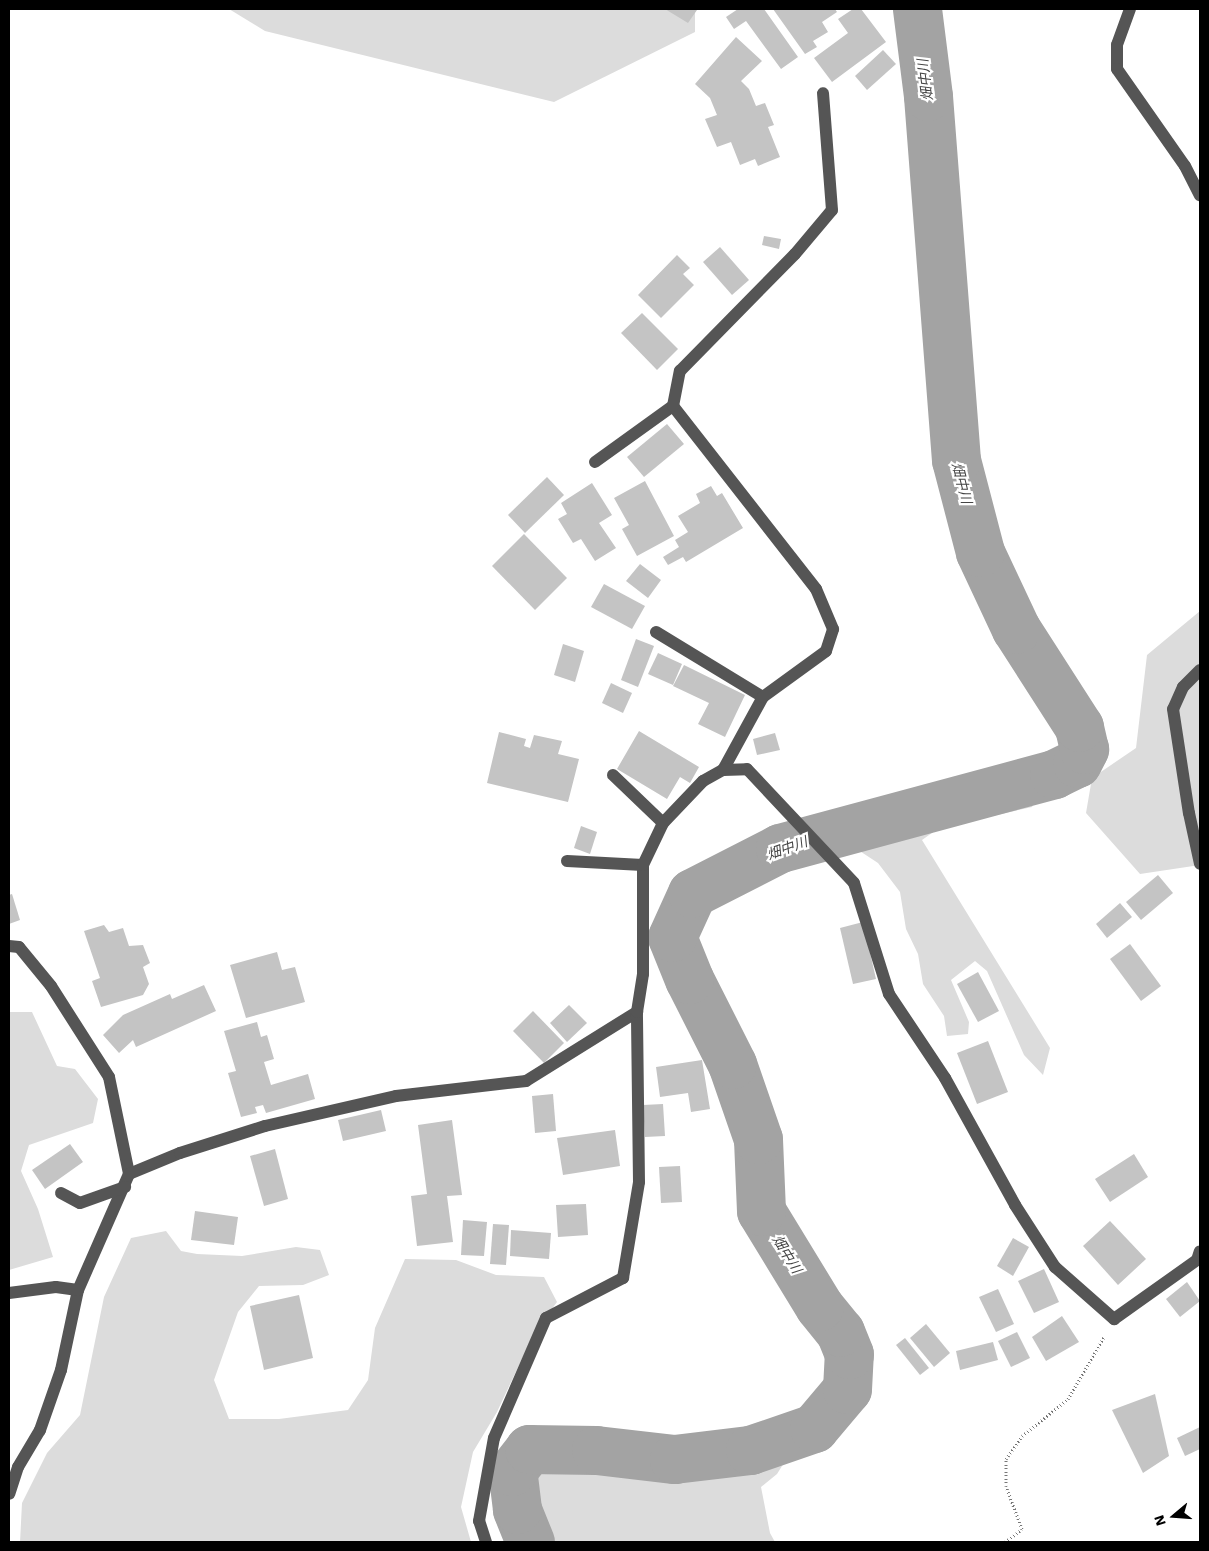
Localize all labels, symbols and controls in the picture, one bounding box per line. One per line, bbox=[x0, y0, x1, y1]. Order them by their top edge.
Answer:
water label: 畑中川 bbox=[914, 58, 936, 102]
water label: 畑中川 bbox=[949, 461, 975, 505]
water label: 畑中川 bbox=[764, 833, 810, 863]
water label: 畑中川 bbox=[769, 1232, 805, 1276]
north arrow bbox=[1149, 1491, 1199, 1541]
text: N bbox=[1151, 1513, 1169, 1528]

